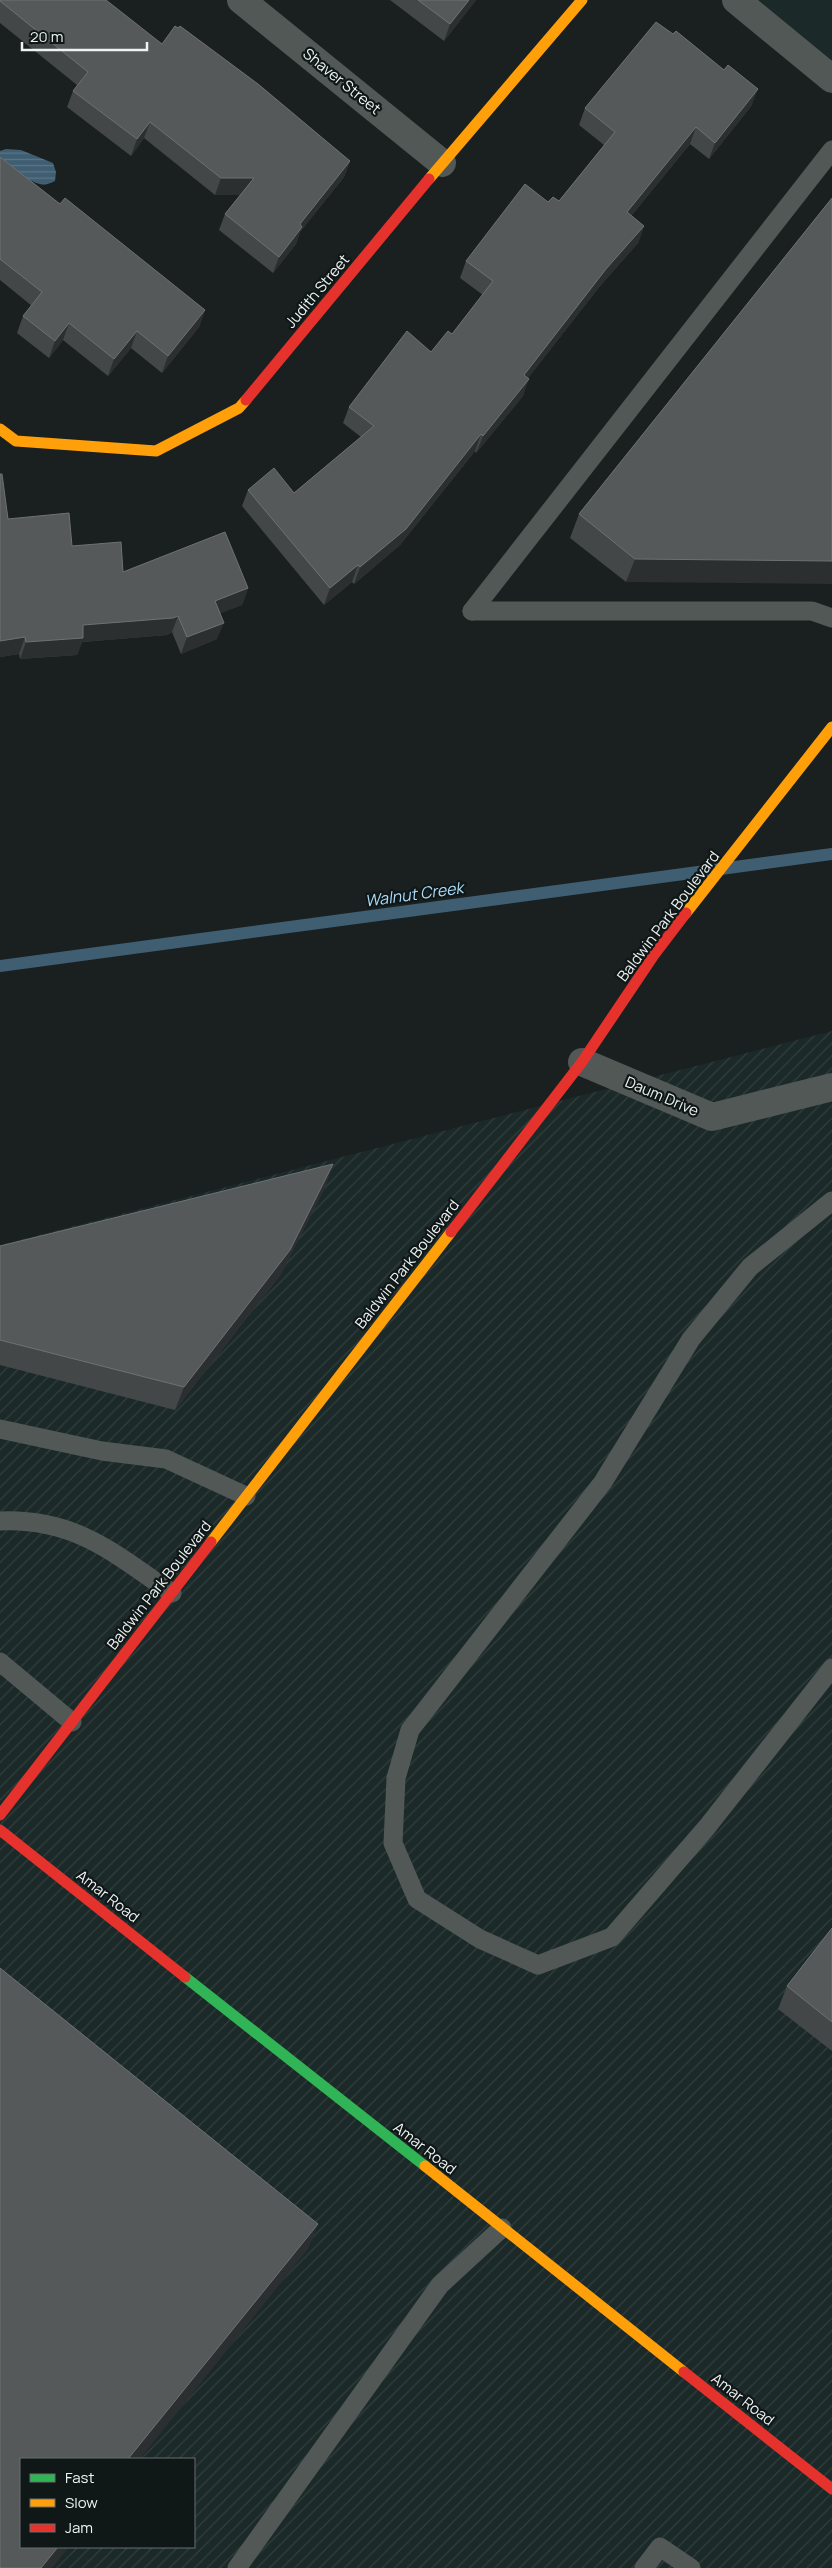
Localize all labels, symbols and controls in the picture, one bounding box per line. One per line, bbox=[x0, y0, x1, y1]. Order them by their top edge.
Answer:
scale bar bbox=[22, 20, 148, 52]
text: 20 m bbox=[30, 26, 63, 47]
street label: Shaver Street bbox=[299, 43, 385, 119]
street label: Judith Street bbox=[280, 250, 354, 332]
street label: Baldwin Park Boulevard bbox=[612, 846, 724, 986]
water label: Walnut Creek bbox=[363, 876, 467, 912]
street label: Daum Drive bbox=[622, 1071, 702, 1121]
street label: Baldwin Park Boulevard bbox=[350, 1195, 464, 1333]
street label: Baldwin Park Boulevard bbox=[102, 1516, 216, 1654]
street label: Amar Road bbox=[72, 1865, 144, 1927]
street label: Amar Road bbox=[389, 2117, 461, 2179]
street label: Amar Road bbox=[707, 2368, 779, 2430]
legend bbox=[20, 2458, 195, 2548]
text: Fast bbox=[65, 2467, 94, 2488]
text: Slow bbox=[65, 2492, 98, 2513]
text: Jam bbox=[65, 2517, 93, 2538]

